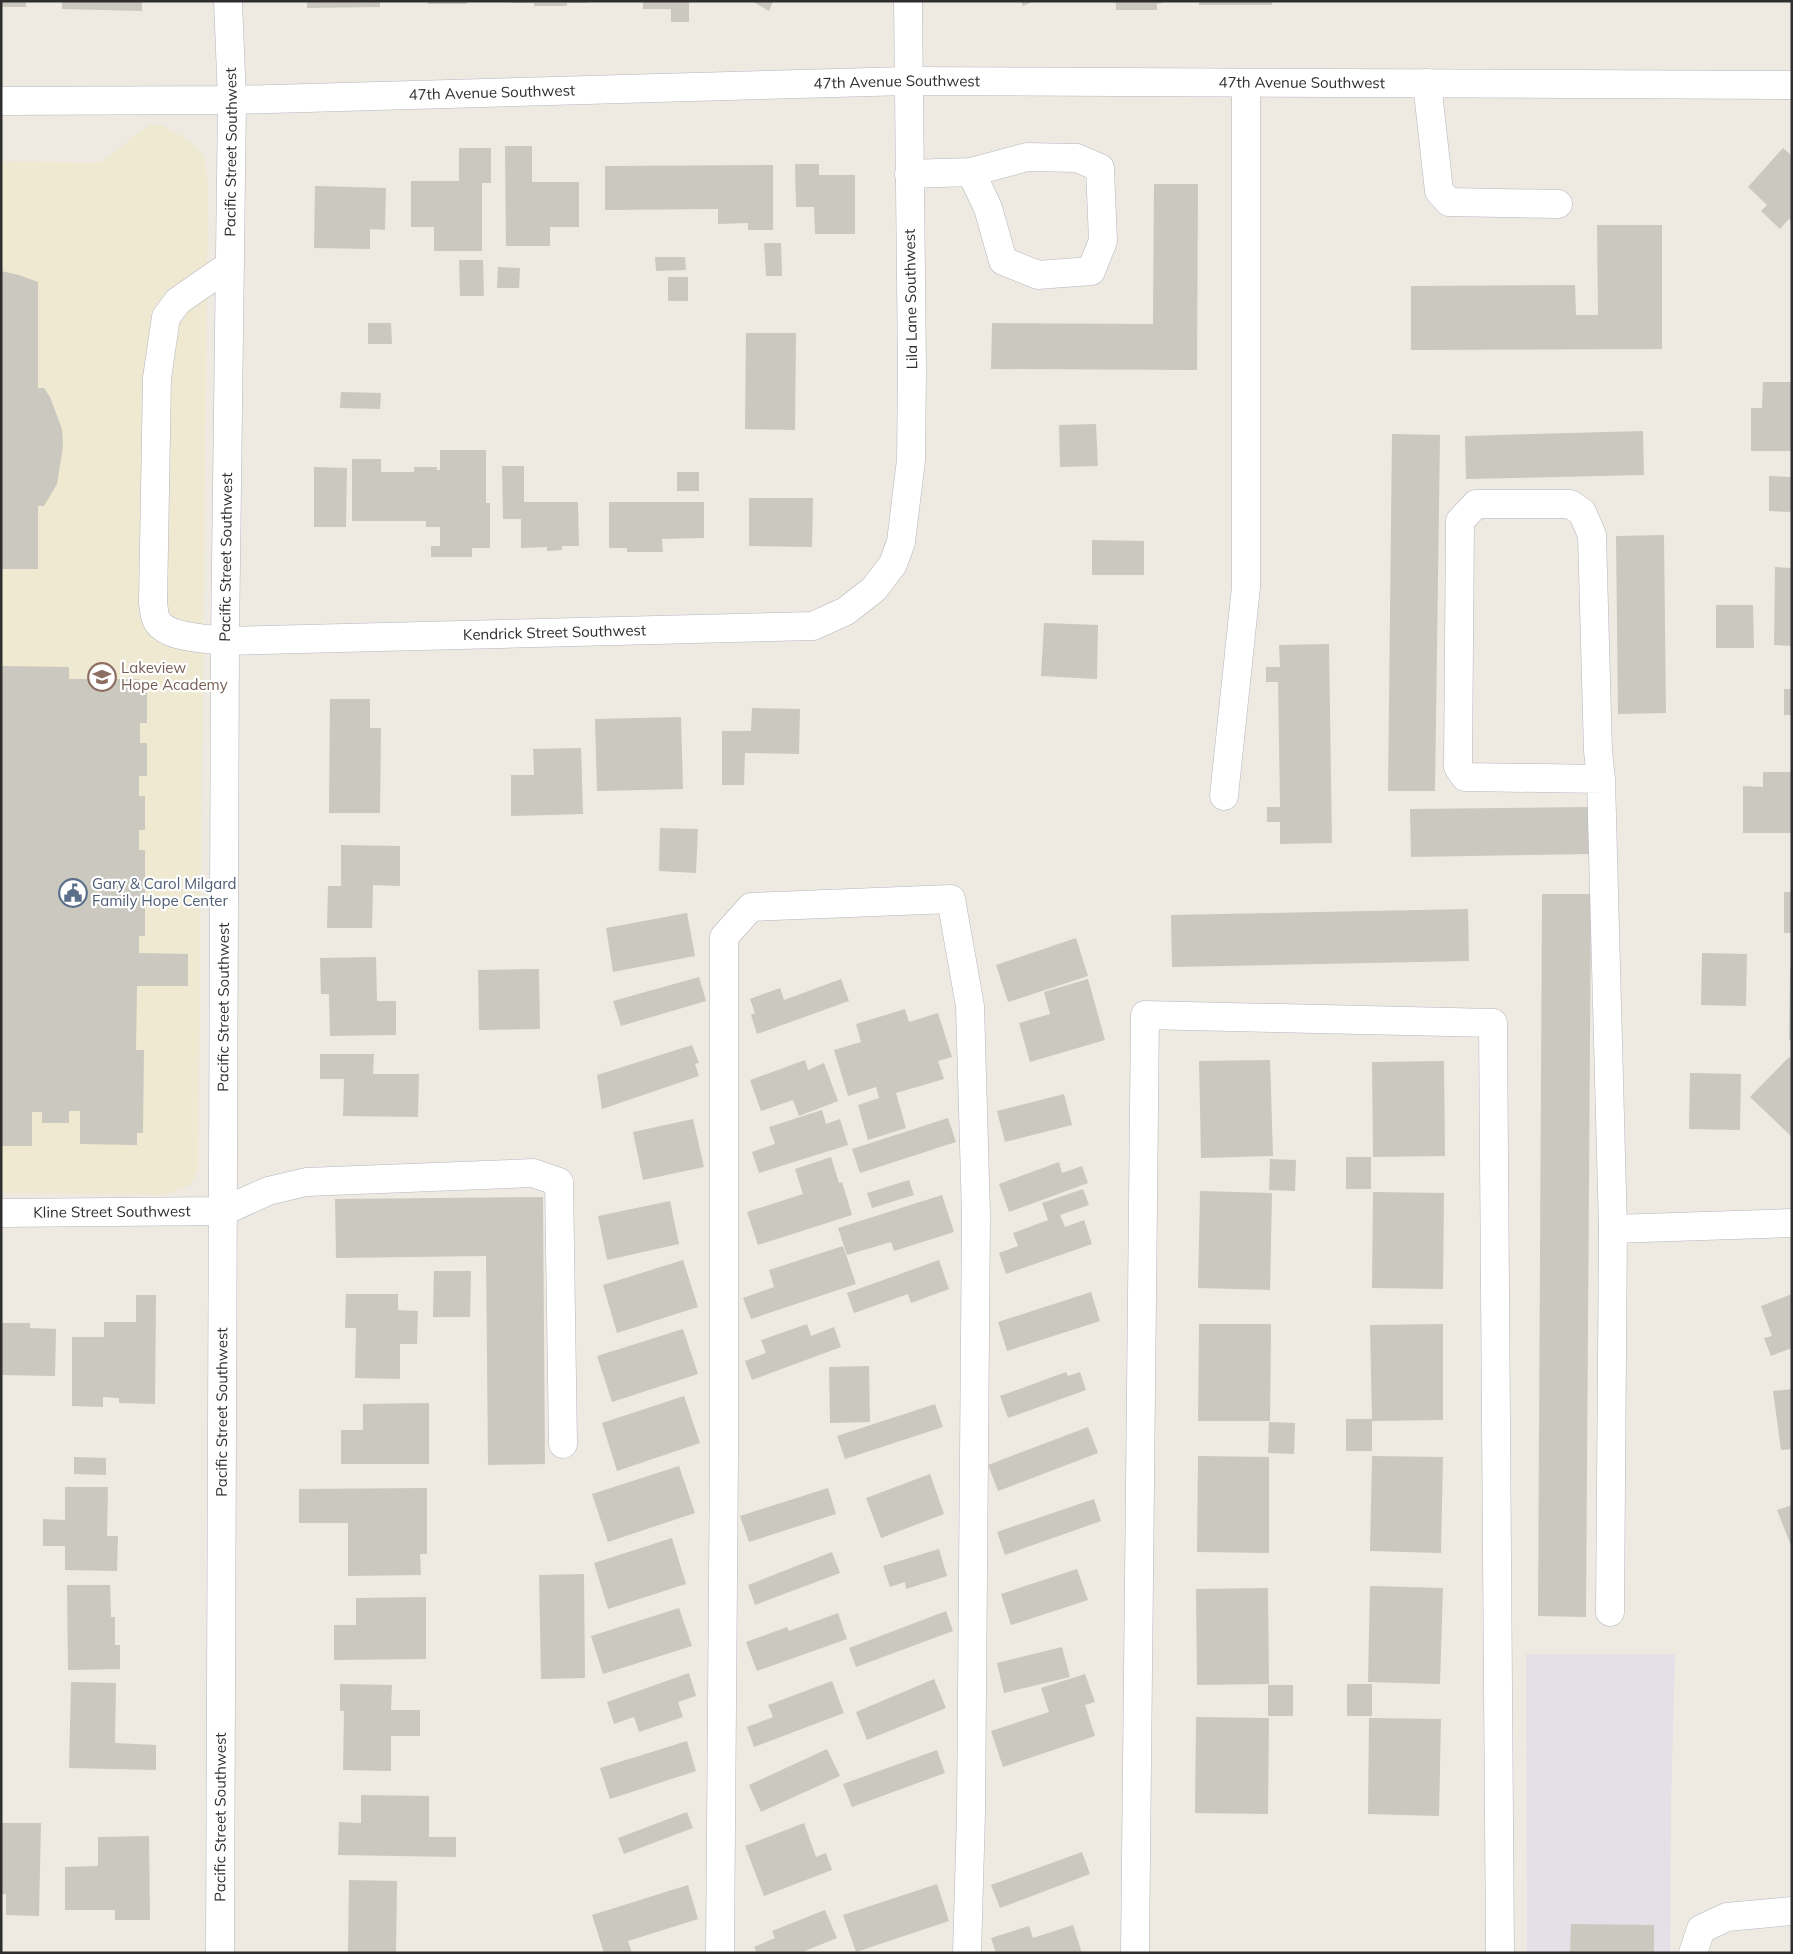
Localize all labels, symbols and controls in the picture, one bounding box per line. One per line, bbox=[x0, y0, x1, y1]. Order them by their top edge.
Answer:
street label: Pacific Street Southwest bbox=[220, 67, 241, 237]
street label: 47th Avenue Southwest bbox=[813, 71, 980, 93]
street label: 47th Avenue Southwest bbox=[1218, 72, 1385, 92]
street label: 47th Avenue Southwest bbox=[408, 80, 575, 104]
street label: Lila Lane Southwest bbox=[900, 229, 921, 369]
street label: Pacific Street Southwest bbox=[215, 472, 236, 642]
street label: Kendrick Street Southwest bbox=[463, 620, 646, 644]
place label: Lakeview Hope Academy bbox=[121, 658, 228, 694]
school or university icon: Lakeview Hope Academy bbox=[87, 662, 117, 692]
place label: Gary & Carol Milgard Family Hope Center bbox=[92, 874, 237, 910]
public building icon: Gary & Carol Milgard Family Hope Center bbox=[58, 878, 88, 908]
street label: Pacific Street Southwest bbox=[213, 922, 233, 1092]
street label: Kline Street Southwest bbox=[33, 1201, 191, 1222]
street label: Pacific Street Southwest bbox=[212, 1327, 231, 1497]
street label: Pacific Street Southwest bbox=[210, 1732, 230, 1902]

